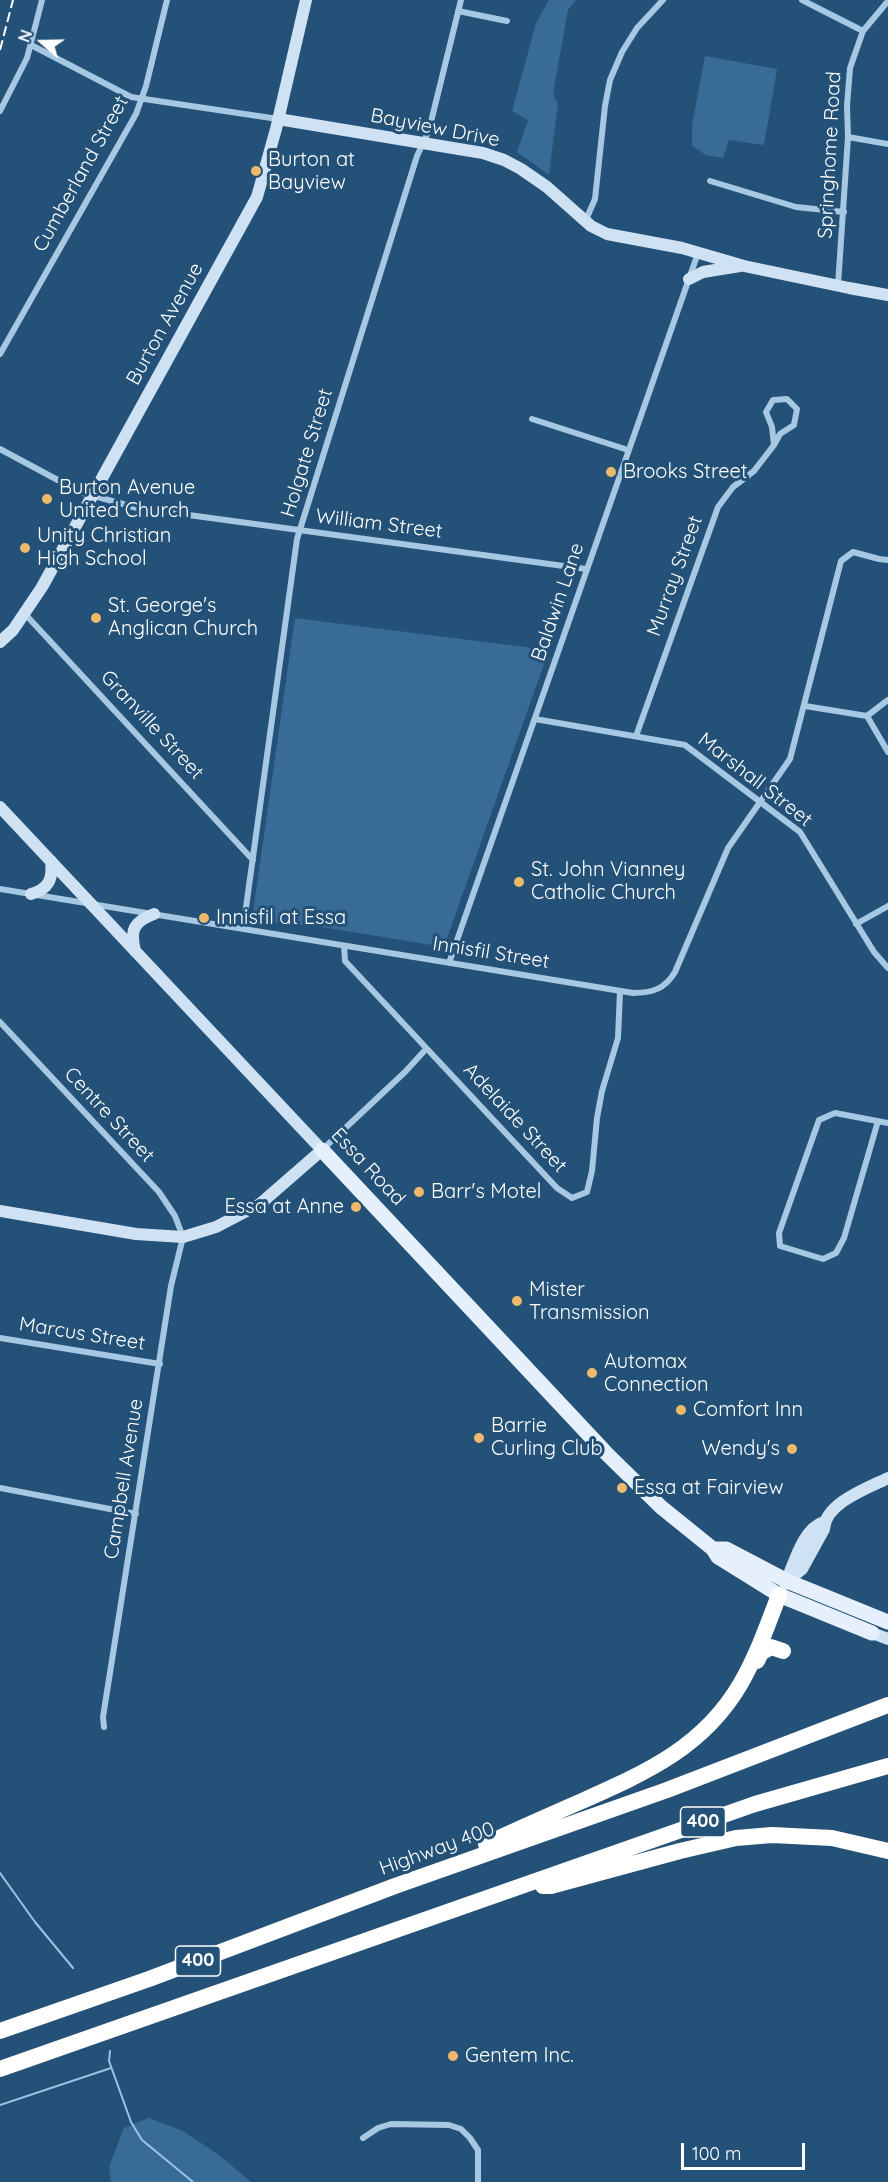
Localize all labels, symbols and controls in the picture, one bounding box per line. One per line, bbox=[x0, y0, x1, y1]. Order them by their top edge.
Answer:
north arrow bbox=[12, 12, 72, 72]
text: N bbox=[14, 27, 36, 45]
street label: Springhome Road bbox=[814, 71, 846, 239]
street label: Cumberland Street bbox=[28, 92, 134, 256]
street label: Bayview Drive bbox=[368, 104, 502, 152]
place label: Burton at Bayview bbox=[268, 148, 355, 195]
marker: Burton at Bayview bbox=[249, 164, 263, 178]
street label: Burton Avenue bbox=[121, 259, 209, 389]
street label: Holgate Street bbox=[276, 386, 338, 520]
place label: Brooks Street bbox=[623, 460, 748, 484]
marker: Brooks Street bbox=[604, 465, 618, 479]
place label: Burton Avenue United Church bbox=[59, 476, 195, 523]
marker: Burton Avenue United Church bbox=[40, 492, 54, 506]
street label: William Street bbox=[314, 504, 444, 544]
street label: Murray Street bbox=[642, 512, 708, 640]
place label: Unity Christian High School bbox=[37, 524, 171, 571]
street label: Baldwin Lane bbox=[527, 540, 589, 664]
marker: Unity Christian High School bbox=[18, 541, 32, 555]
place label: St. George's Anglican Church bbox=[108, 594, 258, 641]
marker: St. George's Anglican Church bbox=[89, 611, 103, 625]
street label: Granville Street bbox=[95, 666, 209, 784]
street label: Marshall Street bbox=[693, 728, 817, 832]
place label: St. John Vianney Catholic Church bbox=[531, 858, 685, 905]
marker: St. John Vianney Catholic Church bbox=[512, 875, 526, 889]
place label: Innisfil at Essa bbox=[216, 906, 346, 930]
marker: Innisfil at Essa bbox=[197, 911, 211, 925]
street label: Innisfil Street bbox=[431, 932, 551, 974]
street label: Adelaide Street bbox=[458, 1058, 572, 1178]
street label: Centre Street bbox=[59, 1062, 159, 1168]
street label: Essa Road bbox=[326, 1123, 410, 1211]
place label: Barr's Motel bbox=[431, 1180, 541, 1204]
marker: Barr's Motel bbox=[412, 1185, 426, 1199]
place label: Essa at Anne bbox=[224, 1195, 344, 1219]
marker: Essa at Anne bbox=[349, 1200, 363, 1214]
place label: Mister Transmission bbox=[529, 1278, 650, 1325]
marker: Mister Transmission bbox=[510, 1294, 524, 1308]
street label: Marcus Street bbox=[17, 1312, 147, 1356]
place label: Automax Connection bbox=[604, 1350, 709, 1397]
marker: Automax Connection bbox=[585, 1366, 599, 1380]
street label: Campbell Avenue bbox=[99, 1397, 149, 1561]
place label: Comfort Inn bbox=[693, 1398, 803, 1422]
marker: Comfort Inn bbox=[674, 1403, 688, 1417]
place label: Barrie Curling Club bbox=[491, 1414, 603, 1461]
marker: Barrie Curling Club bbox=[472, 1431, 486, 1445]
place label: Wendy's bbox=[701, 1437, 780, 1461]
marker: Wendy's bbox=[785, 1442, 799, 1456]
place label: Essa at Fairview bbox=[634, 1476, 783, 1500]
marker: Essa at Fairview bbox=[615, 1481, 629, 1495]
road number: 400 bbox=[680, 1807, 726, 1837]
street label: Highway 400 bbox=[376, 1817, 498, 1881]
road number: 400 bbox=[176, 1946, 220, 1976]
place label: Gentem Inc. bbox=[465, 2044, 574, 2068]
marker: Gentem Inc. bbox=[446, 2049, 460, 2063]
scale bar bbox=[684, 2131, 808, 2169]
text: 100 m bbox=[692, 2142, 741, 2165]

